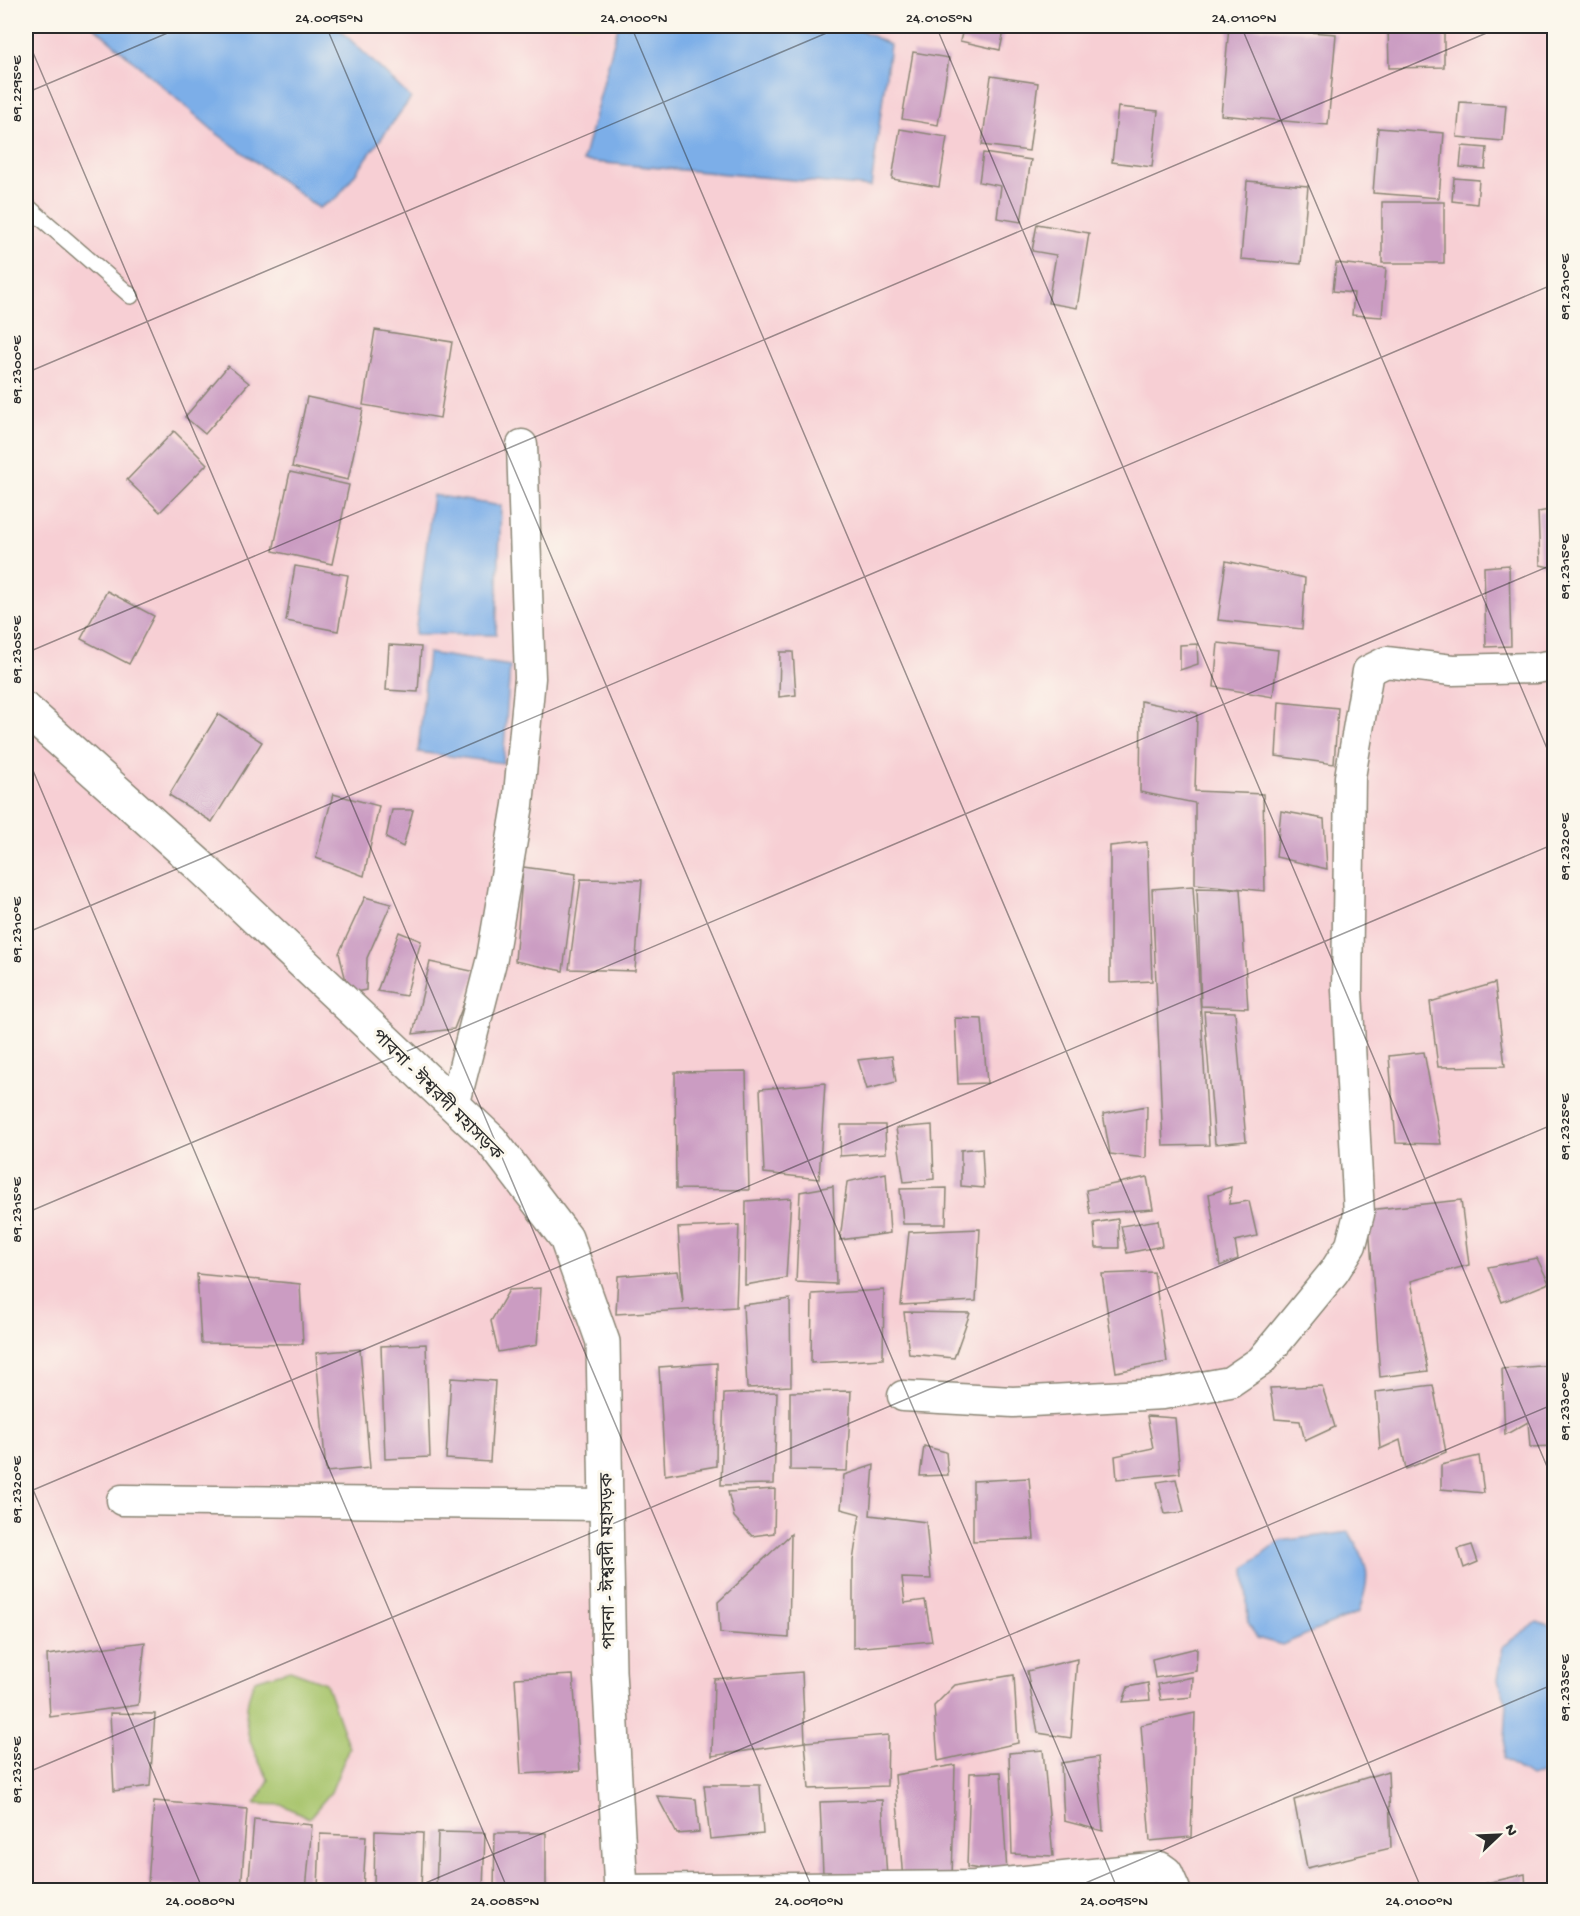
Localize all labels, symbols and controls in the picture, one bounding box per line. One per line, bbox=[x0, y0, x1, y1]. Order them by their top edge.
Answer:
text: 24.0095°N bbox=[295, 10, 363, 28]
text: 24.0100°N bbox=[600, 10, 668, 28]
text: 24.0105°N bbox=[906, 10, 973, 28]
text: 24.0110°N bbox=[1212, 10, 1277, 28]
text: 89.2295°E bbox=[9, 55, 27, 122]
text: 89.2310°E bbox=[1557, 253, 1575, 320]
text: 89.2300°E bbox=[9, 335, 27, 404]
text: 89.2315°E bbox=[1557, 534, 1575, 600]
text: 89.2305°E bbox=[9, 615, 27, 684]
text: 89.2320°E bbox=[1557, 813, 1575, 881]
text: 89.2310°E bbox=[9, 896, 27, 963]
street label: পাবনা - ঈশ্বরদী মহাসড়ক bbox=[366, 1024, 508, 1166]
text: 89.2325°E bbox=[1557, 1093, 1575, 1160]
text: 89.2315°E bbox=[9, 1177, 27, 1243]
text: 89.2330°E bbox=[1557, 1372, 1575, 1441]
text: 89.2320°E bbox=[9, 1456, 27, 1524]
street label: পাবনা - ঈশ্বরদী মহাসড়ক bbox=[595, 1472, 622, 1649]
text: 89.2335°E bbox=[1557, 1654, 1575, 1722]
text: 89.2325°E bbox=[9, 1736, 27, 1803]
north arrow bbox=[1469, 1805, 1529, 1865]
text: N bbox=[1499, 1822, 1521, 1840]
text: 24.0080°N bbox=[165, 1893, 235, 1911]
text: 24.0085°N bbox=[471, 1893, 540, 1911]
text: 24.0090°N bbox=[775, 1893, 844, 1911]
text: 24.0095°N bbox=[1080, 1893, 1148, 1911]
text: 24.0100°N bbox=[1385, 1893, 1453, 1911]

